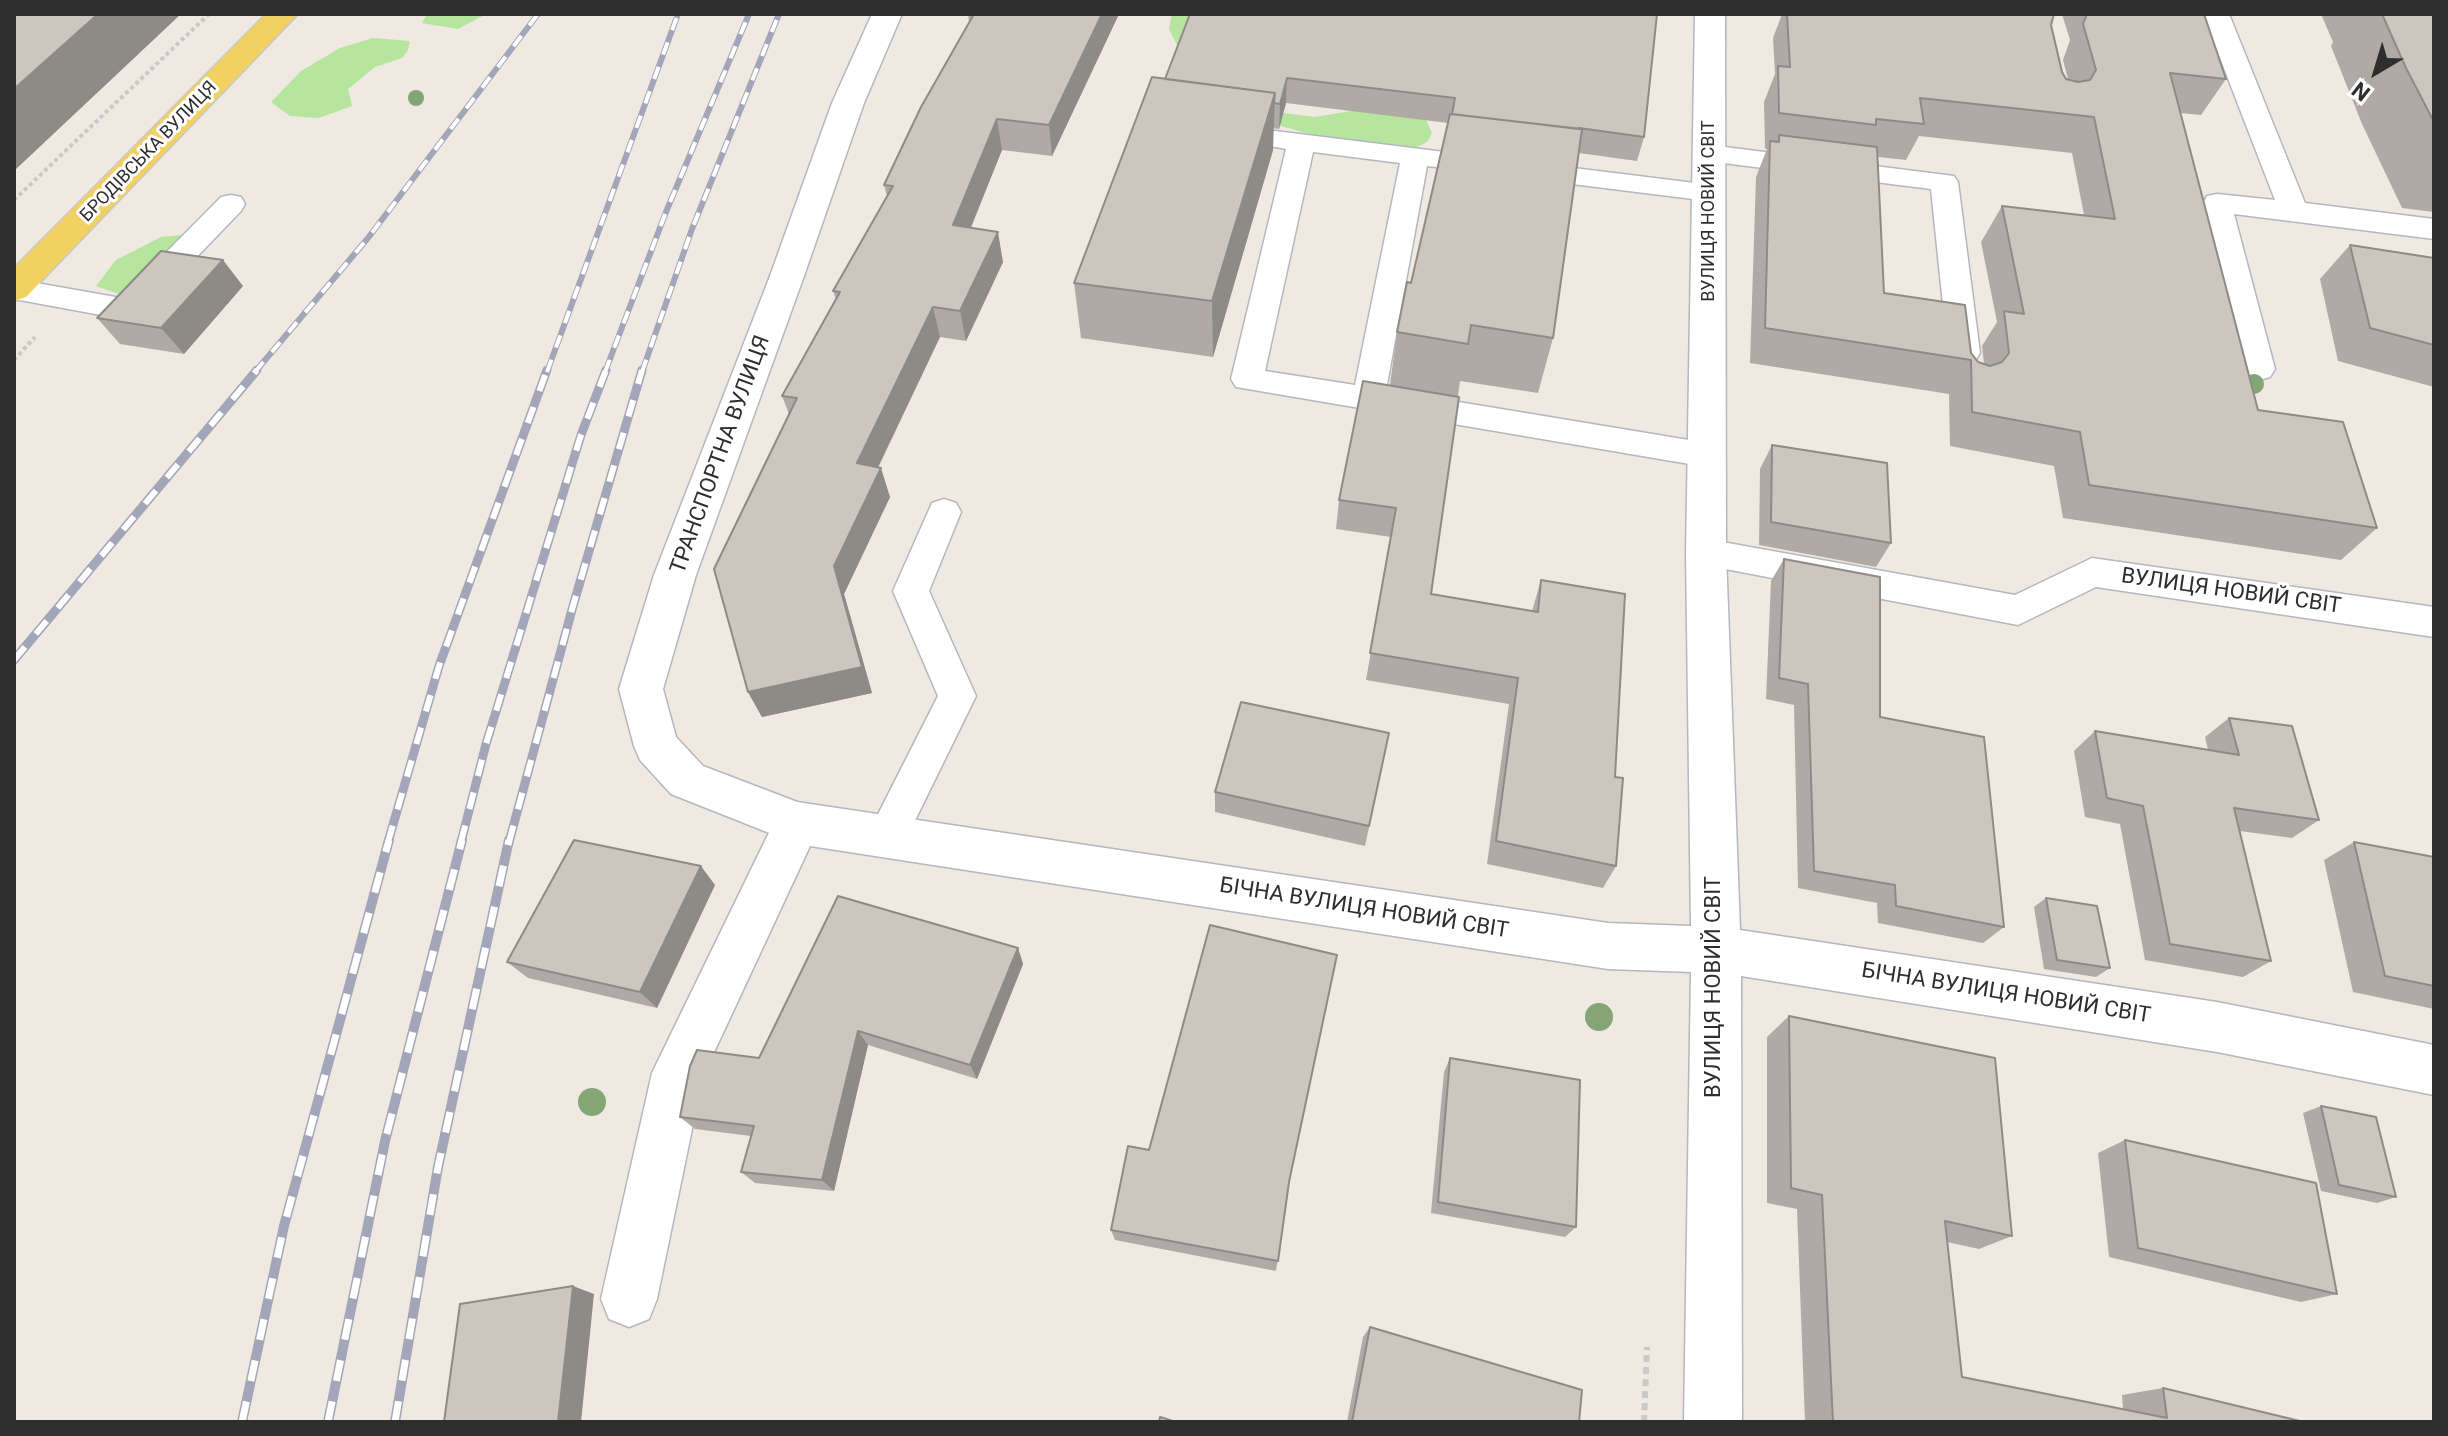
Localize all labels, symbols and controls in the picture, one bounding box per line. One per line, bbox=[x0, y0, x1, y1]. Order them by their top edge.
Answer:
north arrow bbox=[2336, 32, 2416, 112]
street label: БРОДІВСЬКА ВУЛИЦЯ bbox=[76, 77, 222, 227]
text: N bbox=[2347, 77, 2375, 106]
street label: ВУЛИЦЯ НОВИЙ СВІТ bbox=[1698, 120, 1720, 302]
street label: ТРАНСПОРТНА ВУЛИЦЯ bbox=[666, 332, 776, 578]
street label: ВУЛИЦЯ НОВИЙ СВІТ bbox=[2119, 563, 2343, 621]
street label: БІЧНА ВУЛИЦЯ НОВИЙ СВІТ bbox=[1218, 873, 1510, 945]
street label: ВУЛИЦЯ НОВИЙ СВІТ bbox=[1701, 876, 1727, 1098]
street label: БІЧНА ВУЛИЦЯ НОВИЙ СВІТ bbox=[1860, 958, 2152, 1030]

